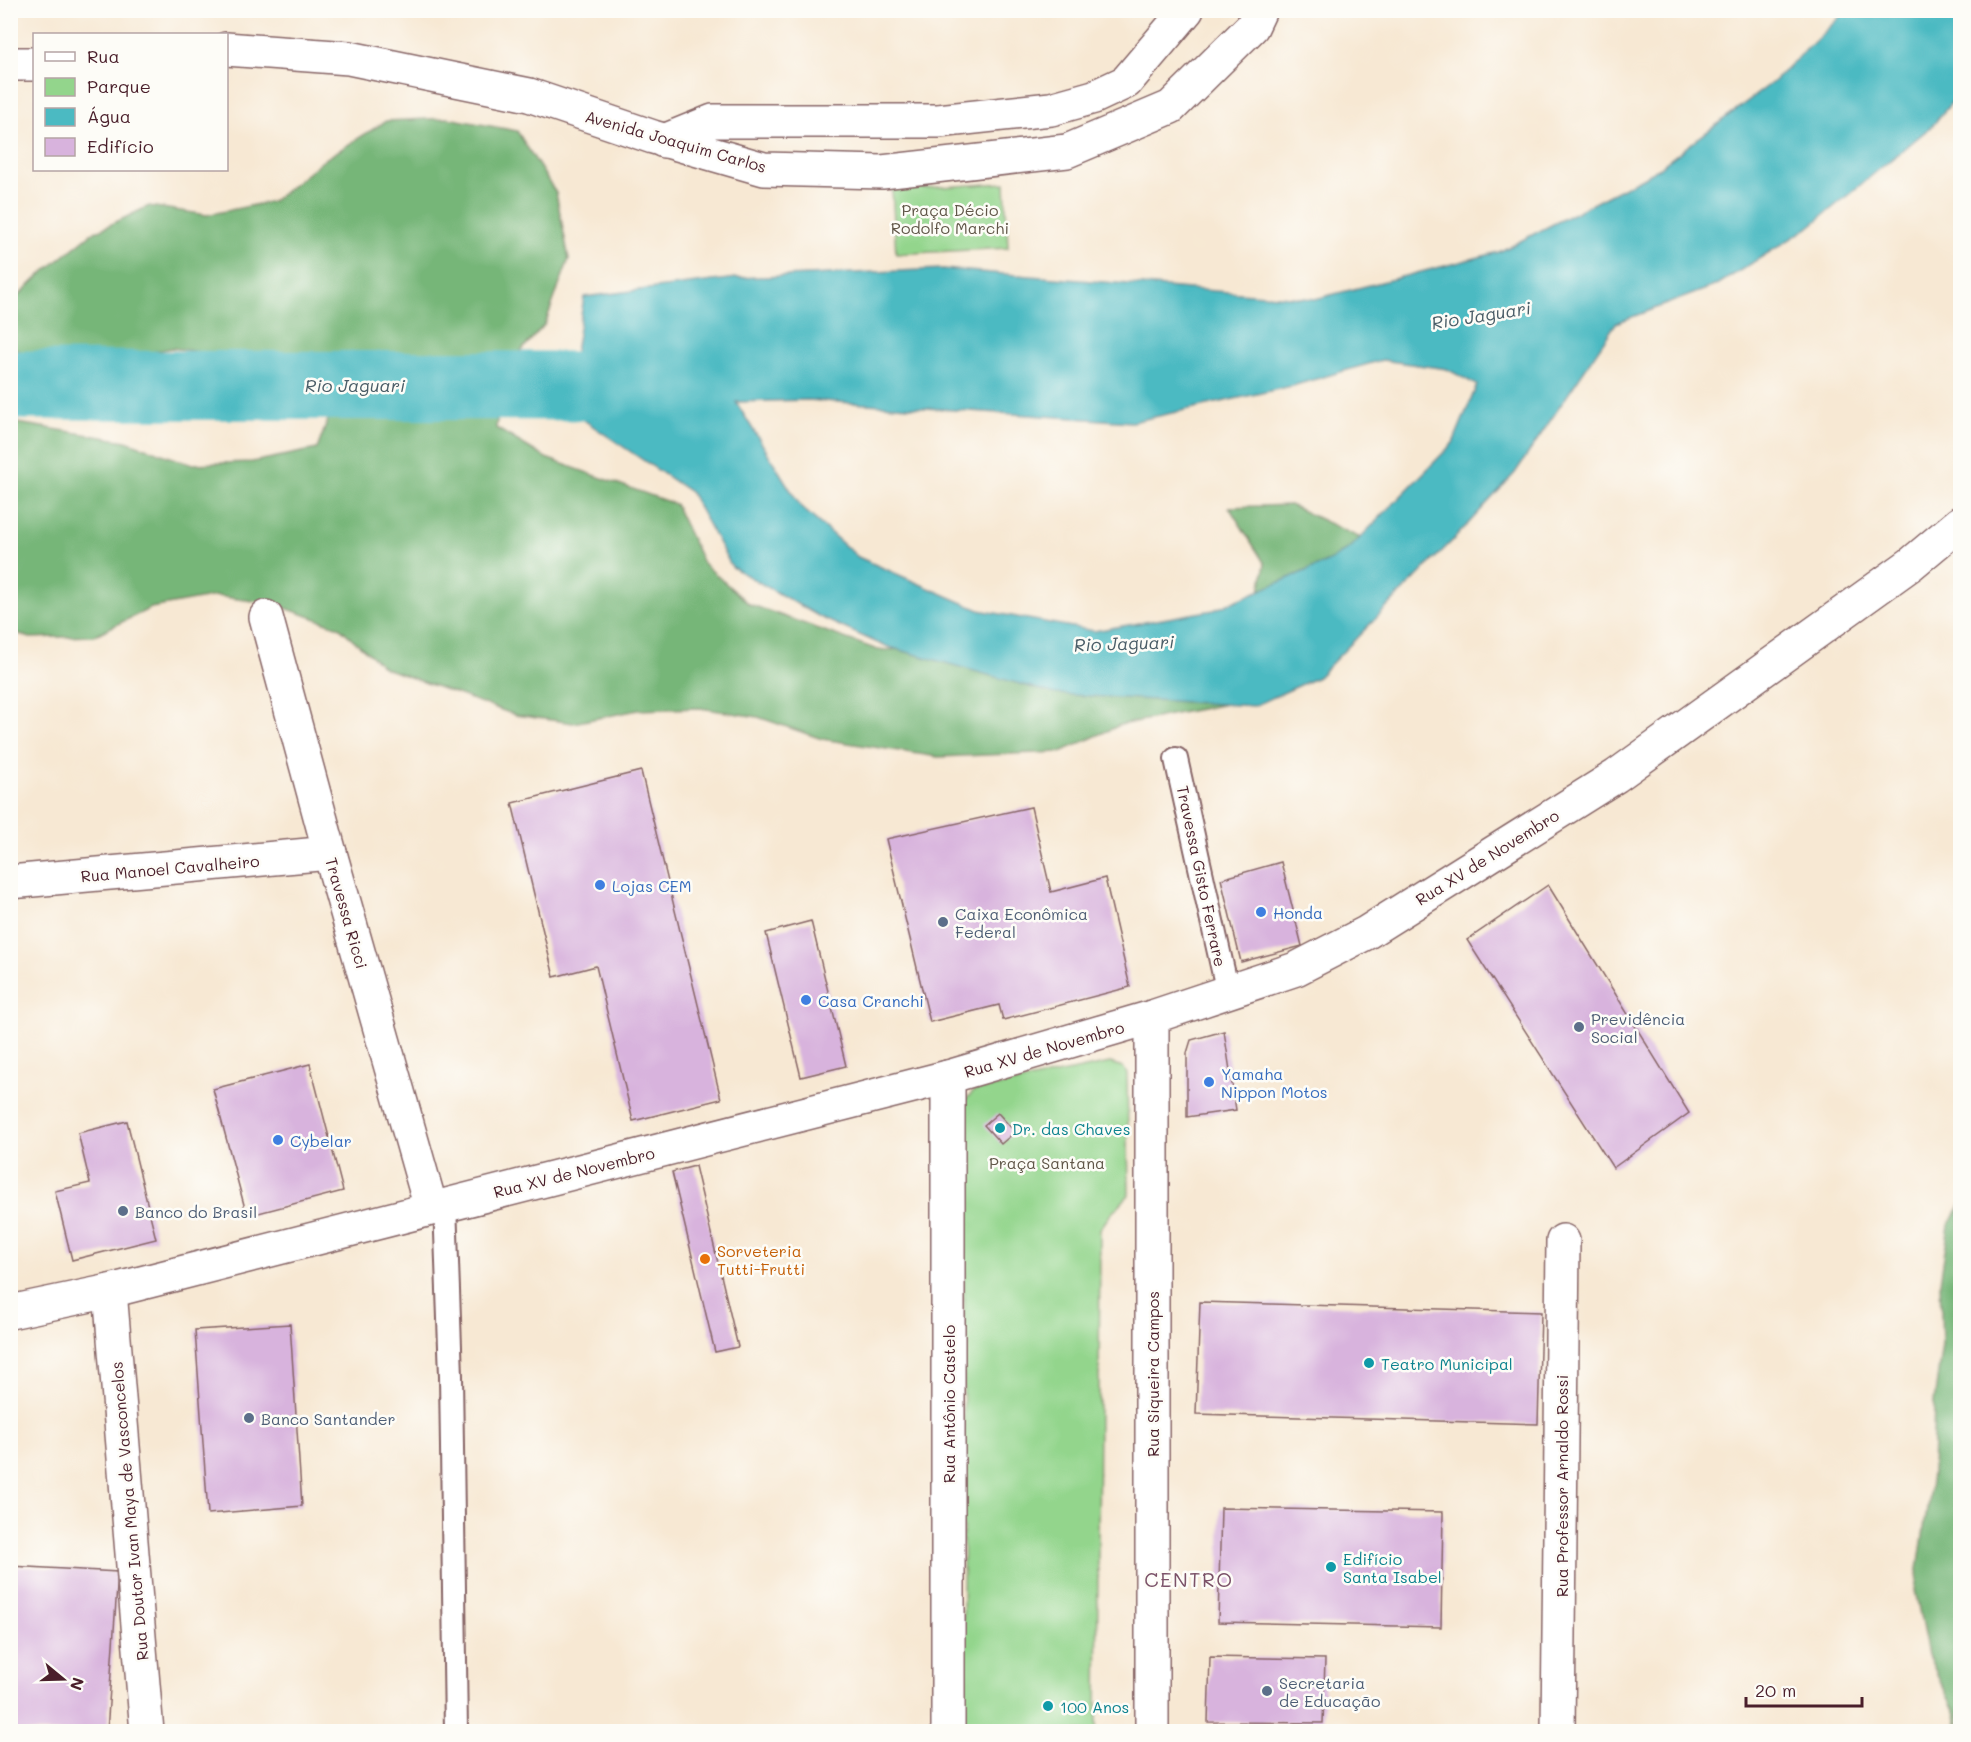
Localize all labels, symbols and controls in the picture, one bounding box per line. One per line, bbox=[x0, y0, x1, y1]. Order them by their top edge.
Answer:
legend bbox=[33, 33, 228, 171]
text: Rua bbox=[87, 44, 120, 68]
text: Parque bbox=[87, 74, 151, 98]
text: Água bbox=[87, 104, 131, 128]
street label: Avenida Joaquim Carlos bbox=[583, 105, 769, 177]
text: Edifício bbox=[87, 134, 154, 158]
park label: Praça Décio Rodolfo Marchi bbox=[891, 199, 1009, 238]
water label: Rio Jaguari bbox=[1429, 295, 1533, 335]
water label: Rio Jaguari bbox=[305, 373, 406, 397]
water label: Rio Jaguari bbox=[1073, 629, 1175, 657]
street label: Travessa Gisto Ferrare bbox=[1173, 783, 1231, 969]
street label: Rua XV de Novembro bbox=[1411, 804, 1563, 910]
street label: Rua Manoel Cavalheiro bbox=[80, 850, 260, 886]
street label: Travessa Ricci bbox=[321, 855, 373, 971]
place label: Lojas CEM bbox=[612, 875, 692, 896]
marker: Lojas CEM bbox=[593, 878, 607, 892]
place label: Honda bbox=[1273, 902, 1323, 923]
place label: Caixa Econômica Federal bbox=[955, 903, 1088, 942]
marker: Honda bbox=[1254, 905, 1268, 919]
marker: Caixa Econômica Federal bbox=[936, 915, 950, 929]
place label: Casa Cranchi bbox=[818, 990, 924, 1011]
marker: Casa Cranchi bbox=[799, 993, 813, 1007]
place label: Previdência Social bbox=[1591, 1008, 1685, 1047]
street label: Rua XV de Novembro bbox=[962, 1016, 1126, 1082]
marker: Previdência Social bbox=[1572, 1020, 1586, 1034]
place label: Yamaha Nippon Motos bbox=[1221, 1063, 1327, 1102]
marker: Yamaha Nippon Motos bbox=[1202, 1075, 1216, 1089]
place label: Dr. das Chaves bbox=[1012, 1118, 1130, 1139]
marker: Dr. das Chaves bbox=[993, 1121, 1007, 1135]
place label: Cybelar bbox=[290, 1130, 352, 1151]
marker: Cybelar bbox=[271, 1133, 285, 1147]
street label: Rua XV de Novembro bbox=[491, 1142, 657, 1202]
park label: Praça Santana bbox=[989, 1152, 1105, 1173]
place label: Banco do Brasil bbox=[135, 1201, 257, 1222]
marker: Banco do Brasil bbox=[116, 1204, 130, 1218]
place label: Sorveteria Tutti-Frutti bbox=[717, 1240, 805, 1279]
marker: Sorveteria Tutti-Frutti bbox=[698, 1252, 712, 1266]
street label: Rua Siqueira Campos bbox=[1142, 1291, 1163, 1457]
street label: Rua Antônio Castelo bbox=[938, 1325, 959, 1483]
place label: Teatro Municipal bbox=[1381, 1353, 1513, 1374]
marker: Teatro Municipal bbox=[1362, 1356, 1376, 1370]
street label: Rua Doutor Ivan Maya de Vasconcelos bbox=[105, 1361, 153, 1661]
street label: Rua Professor Arnaldo Rossi bbox=[1551, 1375, 1572, 1597]
place label: Banco Santander bbox=[261, 1408, 396, 1429]
marker: Banco Santander bbox=[242, 1411, 256, 1425]
place label: Edifício Santa Isabel bbox=[1343, 1548, 1442, 1587]
marker: Edifício Santa Isabel bbox=[1324, 1560, 1338, 1574]
district label: CENTRO bbox=[1144, 1566, 1234, 1592]
north arrow bbox=[33, 1649, 93, 1709]
scale bar bbox=[1746, 1670, 1862, 1708]
place label: Secretaria de Educação bbox=[1279, 1672, 1380, 1711]
text: N bbox=[66, 1675, 90, 1693]
text: 20 m bbox=[1755, 1678, 1796, 1702]
marker: Secretaria de Educação bbox=[1260, 1684, 1274, 1698]
place label: 100 Anos bbox=[1060, 1696, 1129, 1717]
marker: 100 Anos bbox=[1041, 1699, 1055, 1713]

